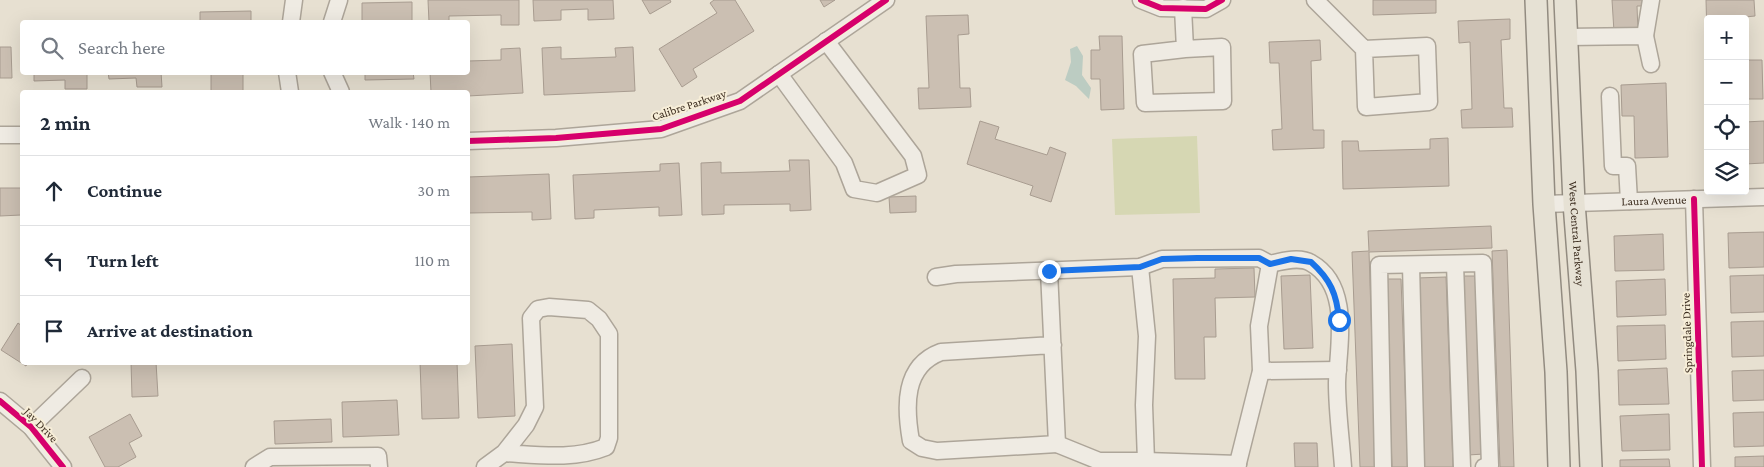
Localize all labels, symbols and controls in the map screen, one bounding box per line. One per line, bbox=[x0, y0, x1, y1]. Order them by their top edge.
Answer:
map controls bbox=[1704, 15, 1749, 195]
button: + bbox=[1704, 15, 1749, 60]
search box bbox=[20, 20, 470, 75]
icon: search bbox=[38, 34, 66, 62]
text: Search here bbox=[78, 37, 165, 58]
button: − bbox=[1704, 60, 1749, 105]
street label: Calibre Parkway bbox=[650, 86, 728, 124]
button: locate bbox=[1704, 105, 1749, 150]
text: 2 min bbox=[40, 111, 91, 135]
text: Walk · 140 m bbox=[369, 114, 450, 131]
button: layers bbox=[1704, 150, 1749, 195]
icon: ahead bbox=[40, 177, 68, 205]
text: Continue bbox=[87, 180, 162, 201]
street label: West Central Parkway bbox=[1566, 181, 1587, 287]
text: 30 m bbox=[418, 182, 450, 199]
street label: Laura Avenue bbox=[1621, 192, 1687, 209]
icon: left bbox=[40, 247, 68, 275]
text: Turn left bbox=[87, 250, 159, 271]
text: 110 m bbox=[414, 252, 450, 269]
route end bbox=[1038, 260, 1061, 283]
street label: Springdale Drive bbox=[1679, 293, 1695, 373]
route start bbox=[1328, 309, 1351, 332]
icon: arrive bbox=[40, 317, 68, 345]
text: Arrive at destination bbox=[87, 320, 253, 341]
street label: Jay Drive bbox=[20, 404, 61, 445]

